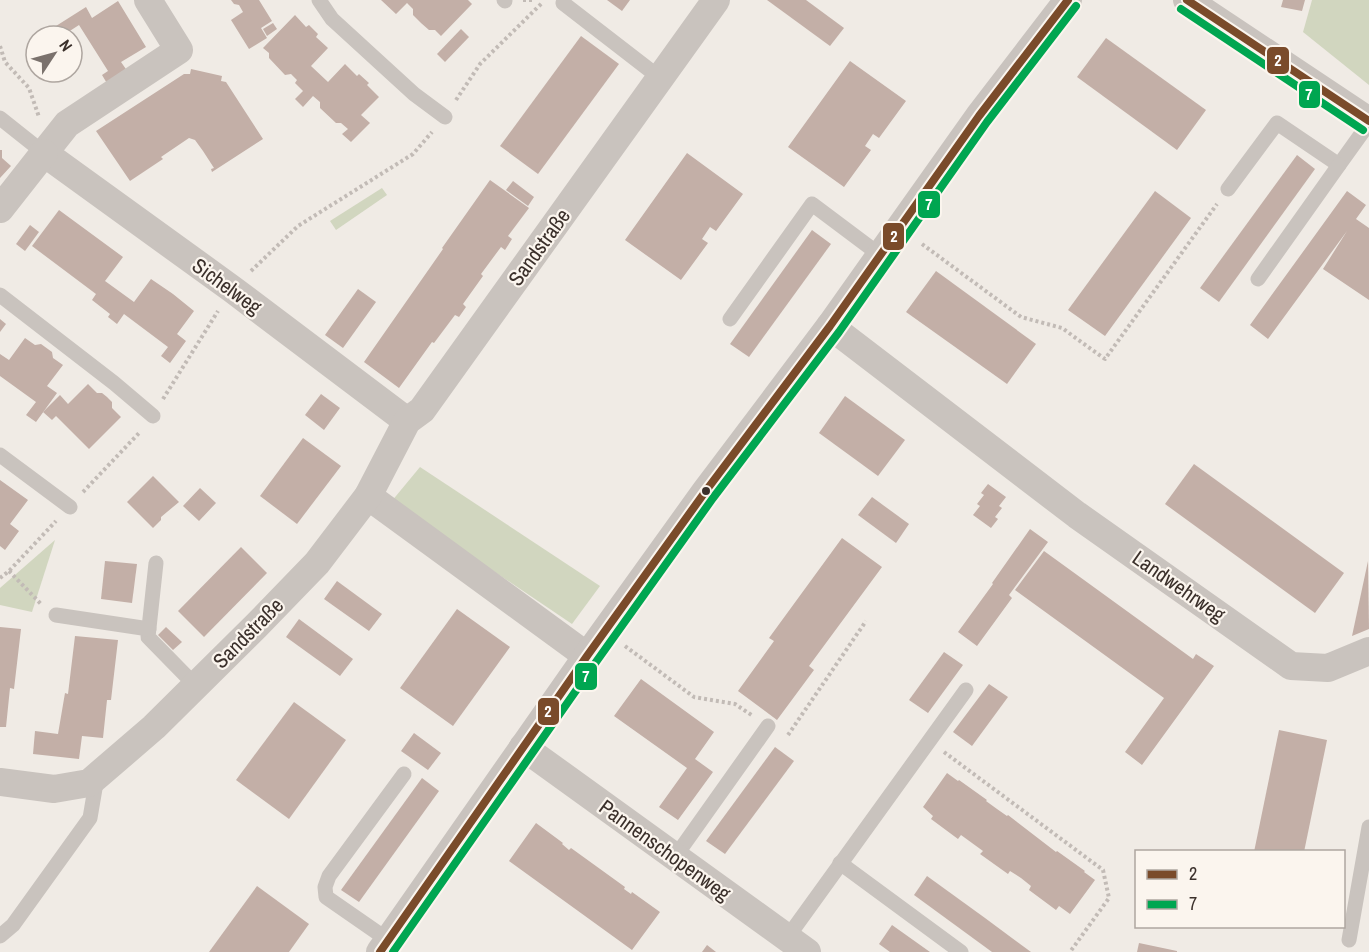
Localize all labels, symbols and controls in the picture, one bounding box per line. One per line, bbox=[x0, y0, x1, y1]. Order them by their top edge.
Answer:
north arrow bbox=[24, 24, 84, 84]
text: N bbox=[54, 35, 78, 55]
line badge: 2 bbox=[1266, 46, 1290, 75]
text: 2 bbox=[1274, 49, 1282, 71]
line badge: 7 bbox=[1298, 80, 1321, 109]
text: 7 bbox=[1305, 83, 1313, 105]
line badge: 7 bbox=[917, 190, 941, 219]
text: 7 bbox=[925, 193, 933, 215]
street label: Sandstraße bbox=[501, 202, 577, 292]
line badge: 2 bbox=[882, 222, 905, 251]
text: 2 bbox=[890, 225, 898, 247]
street label: Sichelweg bbox=[186, 251, 268, 321]
unlabelled marker bbox=[700, 485, 712, 497]
street label: Landwehrweg bbox=[1127, 543, 1232, 629]
street label: Sandstraße bbox=[206, 591, 290, 675]
line badge: 7 bbox=[574, 662, 598, 691]
text: 7 bbox=[582, 665, 590, 687]
line badge: 2 bbox=[537, 697, 560, 726]
text: 2 bbox=[544, 700, 552, 722]
street label: Pannenschopenweg bbox=[593, 792, 737, 908]
legend bbox=[1135, 850, 1345, 928]
text: 2 bbox=[1189, 861, 1197, 886]
text: 7 bbox=[1189, 891, 1197, 916]

